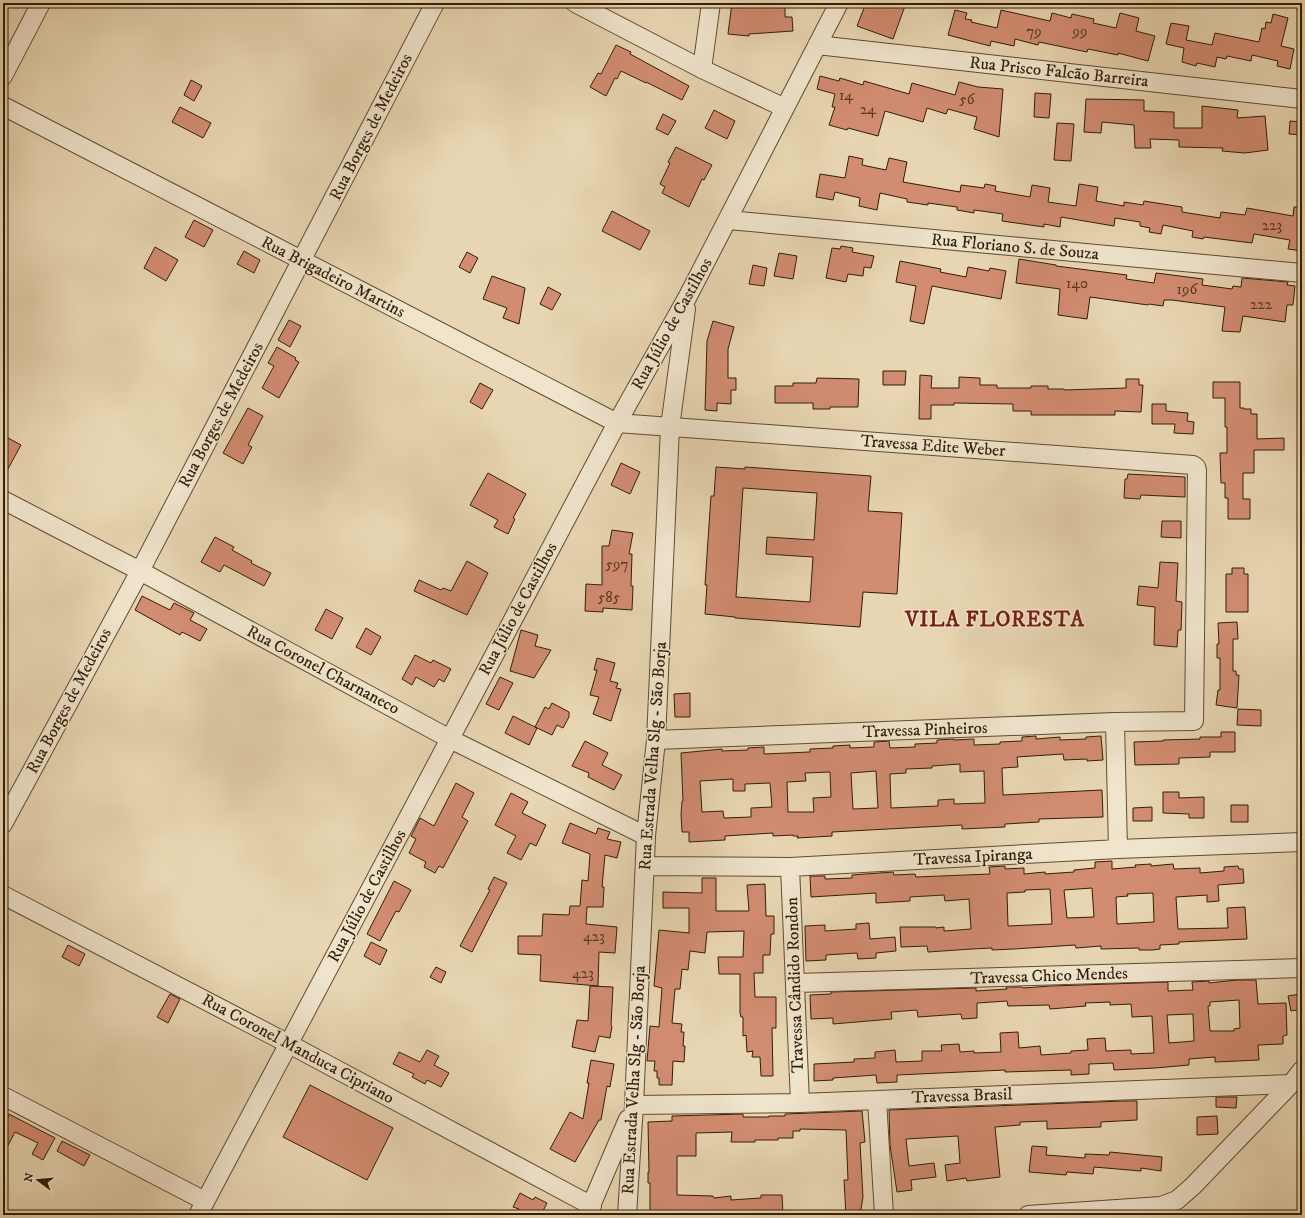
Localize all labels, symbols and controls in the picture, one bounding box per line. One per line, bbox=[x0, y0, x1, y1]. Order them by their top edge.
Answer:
house number: 79 bbox=[1026, 22, 1042, 41]
house number: 99 bbox=[1072, 22, 1087, 41]
street label: Rua Borges de Medeiros bbox=[324, 50, 418, 204]
street label: Rua Prisco Falcão Barreira bbox=[968, 52, 1150, 92]
house number: 14 bbox=[839, 86, 853, 105]
house number: 56 bbox=[959, 90, 976, 109]
house number: 24 bbox=[860, 100, 876, 119]
house number: 223 bbox=[1262, 216, 1282, 235]
street label: Rua Floriano S. de Souza bbox=[930, 229, 1101, 265]
street label: Rua Brigadeiro Martins bbox=[257, 231, 409, 323]
street label: Rua Júlio de Castilhos bbox=[627, 254, 718, 394]
house number: 140 bbox=[1066, 274, 1088, 293]
house number: 196 bbox=[1177, 280, 1199, 299]
house number: 222 bbox=[1250, 295, 1273, 314]
street label: Rua Borges de Medeiros bbox=[173, 338, 269, 492]
street label: Travessa Edite Weber bbox=[860, 430, 1007, 462]
street label: Rua Júlio de Castilhos bbox=[474, 538, 562, 679]
house number: 597 bbox=[606, 555, 629, 574]
house number: 585 bbox=[598, 588, 621, 607]
district label: VILA FLORESTA bbox=[904, 607, 1085, 633]
street label: Rua Coronel Charnaneco bbox=[243, 620, 403, 720]
street label: Rua Borges de Medeiros bbox=[21, 624, 117, 778]
street label: Rua Estrada Velha Slg - São Borja bbox=[634, 640, 672, 871]
street label: Travessa Pinheiros bbox=[862, 717, 988, 743]
street label: Rua Júlio de Castilhos bbox=[323, 825, 411, 966]
street label: Travessa Ipiranga bbox=[913, 843, 1034, 871]
street label: Travessa Cândido Rondon bbox=[781, 897, 809, 1073]
house number: 423 bbox=[583, 927, 605, 946]
street label: Travessa Chico Mendes bbox=[970, 962, 1128, 990]
house number: 423 bbox=[572, 964, 594, 983]
street label: Rua Estrada Velha Slg - São Borja bbox=[617, 964, 651, 1195]
street label: Rua Coronel Manduca Cipriano bbox=[198, 989, 398, 1109]
street label: Travessa Brasil bbox=[911, 1083, 1013, 1109]
north arrow bbox=[18, 1160, 58, 1200]
text: N bbox=[21, 1171, 37, 1184]

